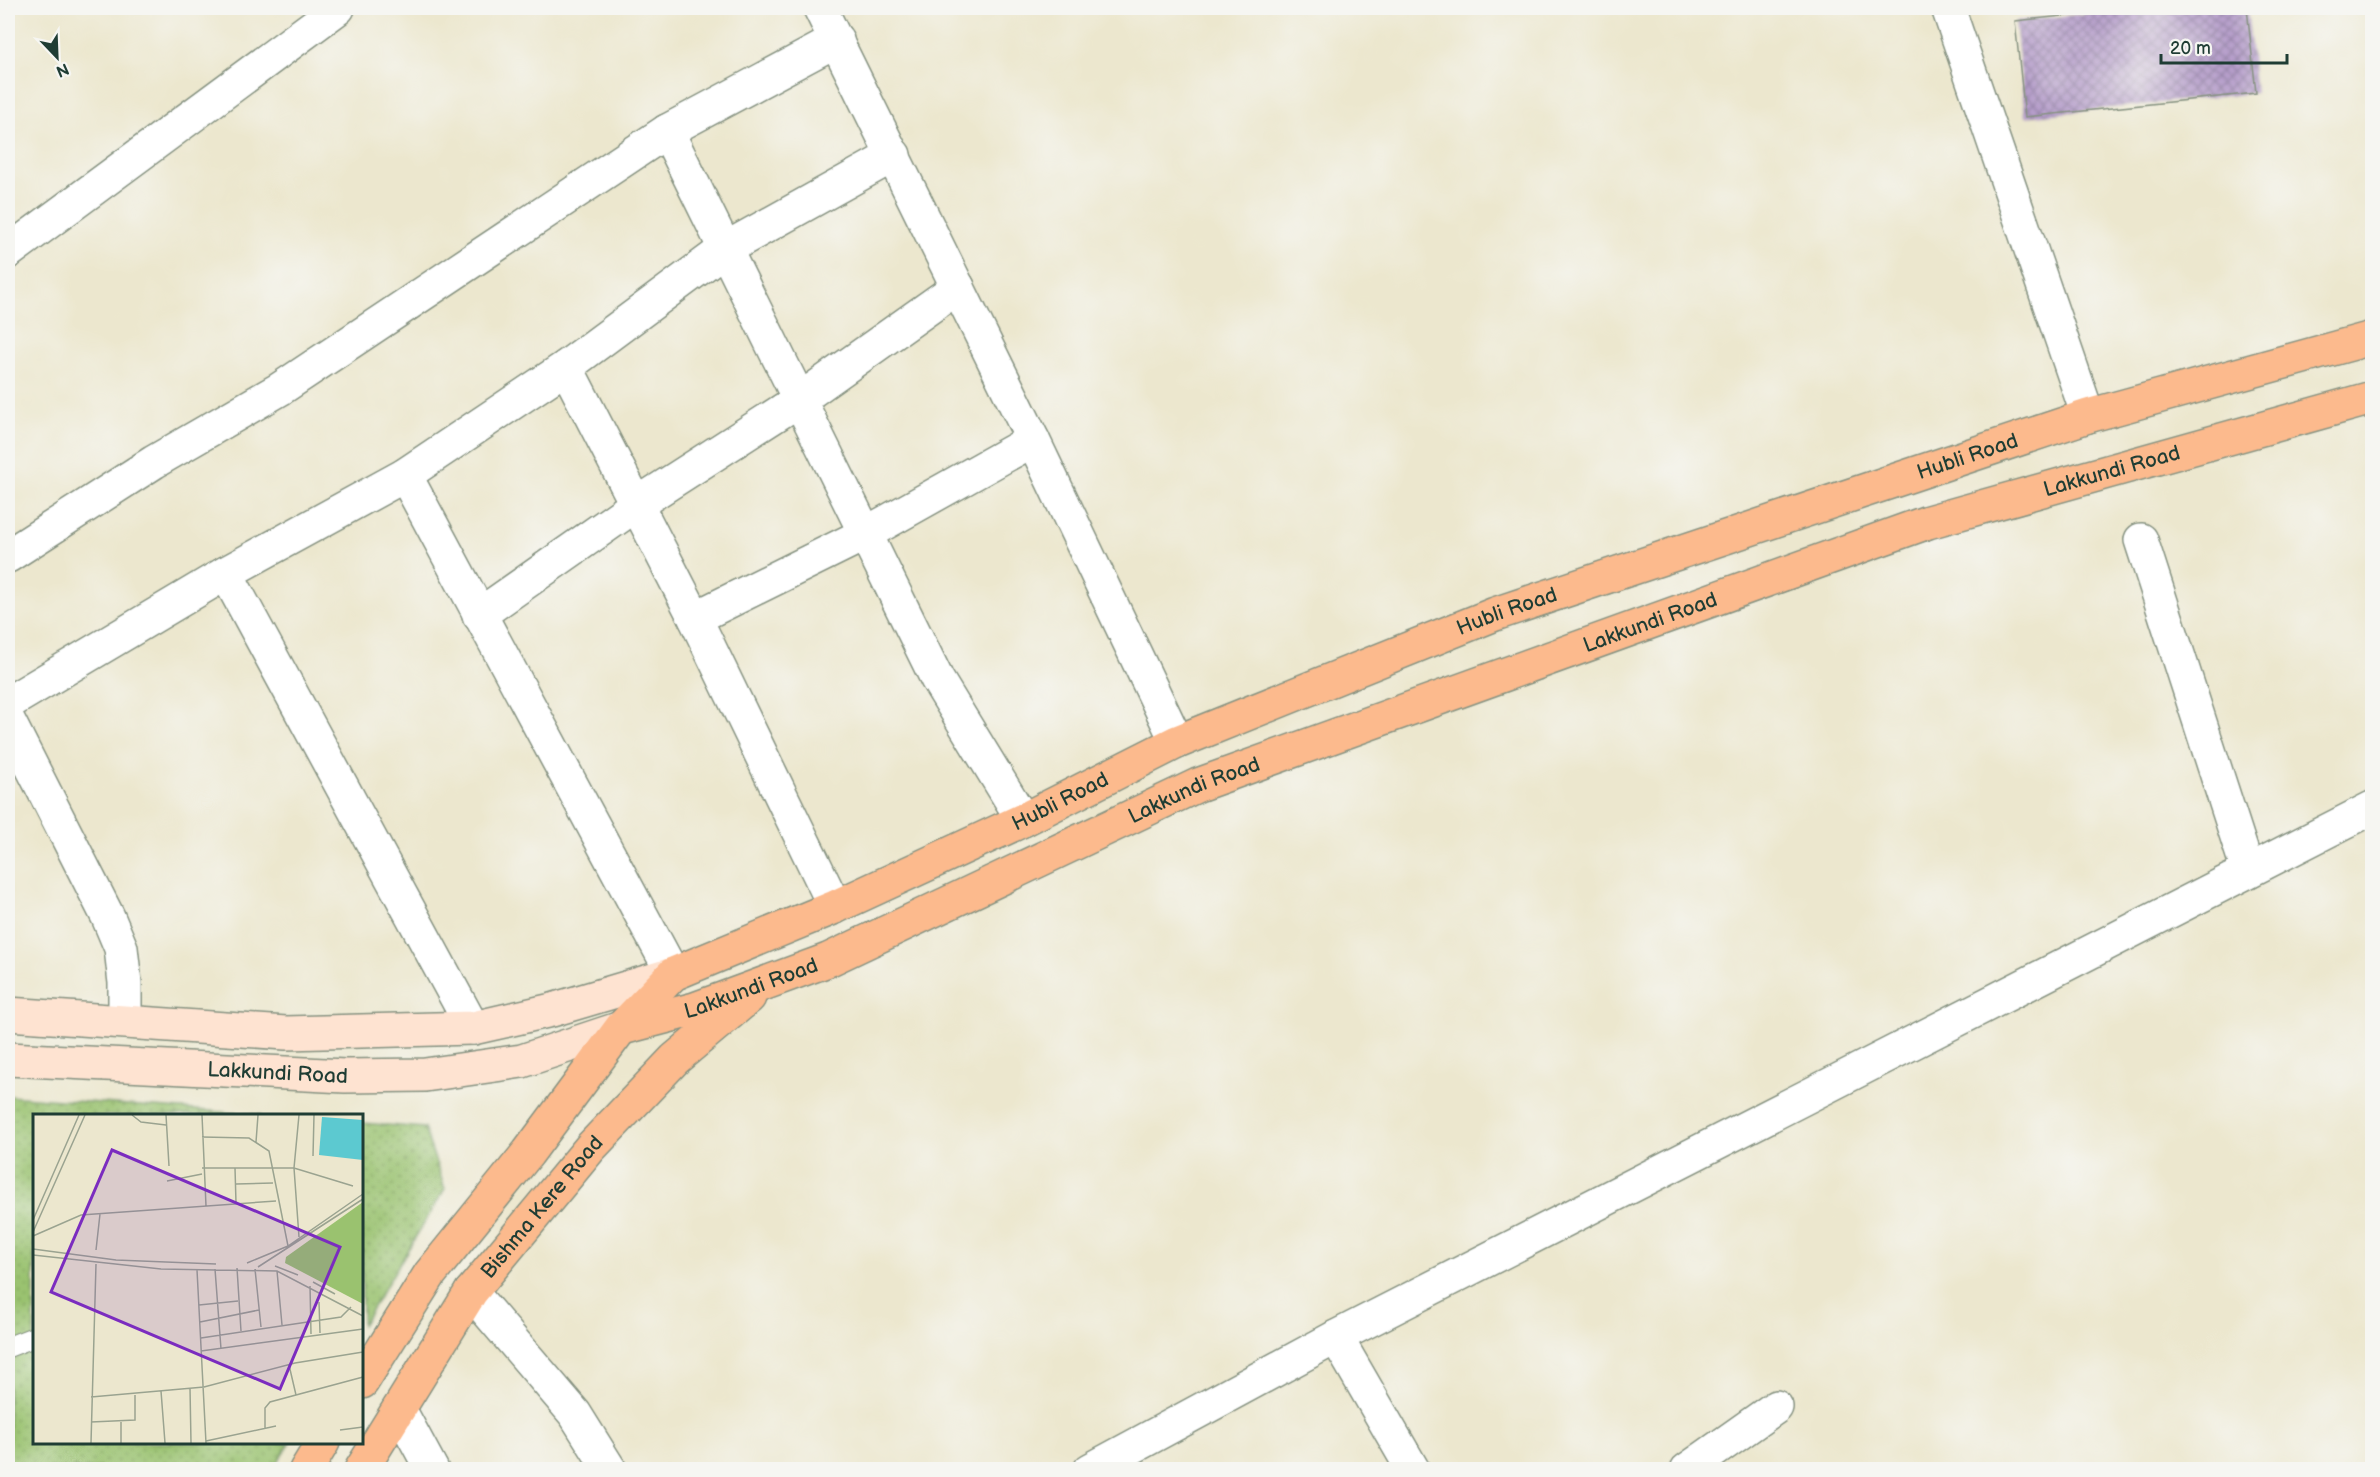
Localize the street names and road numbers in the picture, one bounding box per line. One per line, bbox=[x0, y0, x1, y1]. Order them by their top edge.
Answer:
street label: Hubli Road bbox=[1914, 428, 2021, 485]
street label: Lakkundi Road bbox=[2041, 440, 2183, 502]
street label: Hubli Road bbox=[1453, 582, 1560, 641]
street label: Lakkundi Road bbox=[1580, 587, 1721, 658]
street label: Lakkundi Road bbox=[1124, 752, 1264, 829]
street label: Hubli Road bbox=[1008, 767, 1113, 836]
street label: Lakkundi Road bbox=[681, 953, 821, 1024]
street label: Lakkundi Road bbox=[207, 1057, 349, 1089]
street label: Bishma Kere Road bbox=[476, 1130, 608, 1284]

